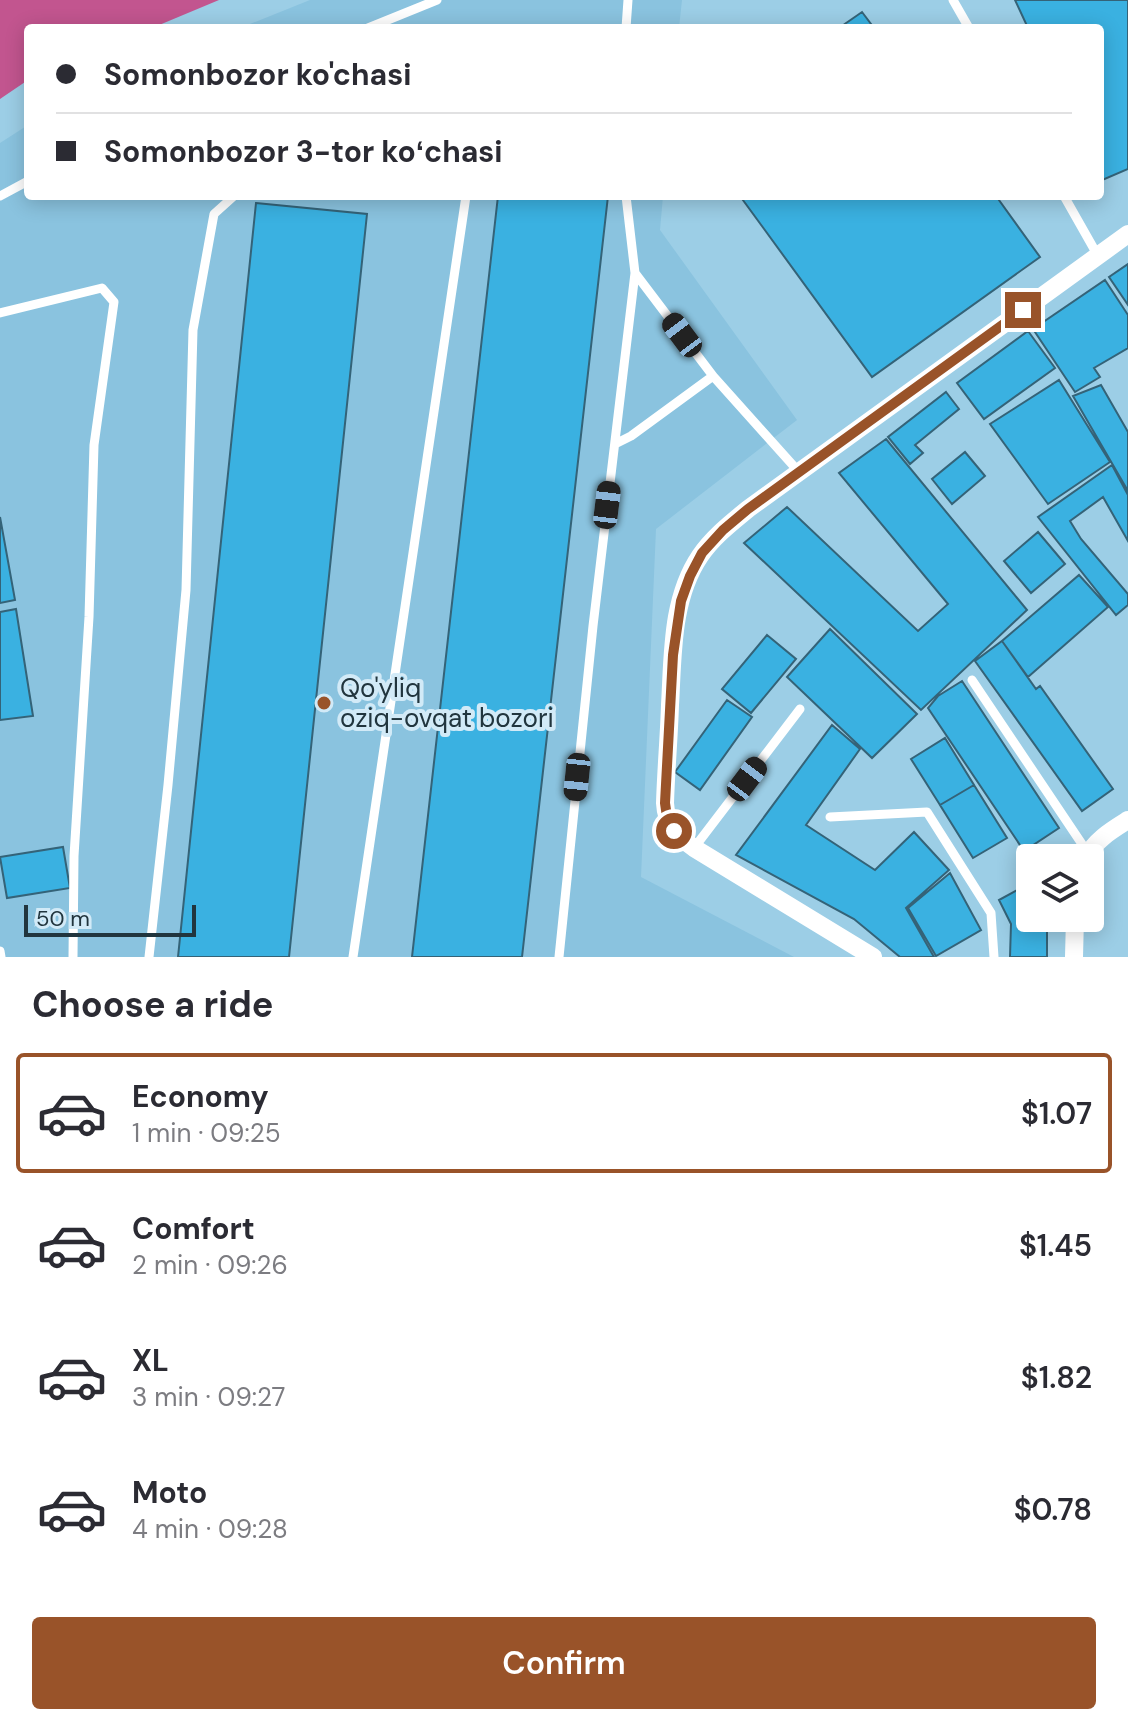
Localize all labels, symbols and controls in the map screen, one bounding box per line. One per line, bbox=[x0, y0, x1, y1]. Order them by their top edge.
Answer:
text: Somonbozor ko'chasi bbox=[104, 55, 411, 94]
text: Somonbozor 3-tor koʻchasi bbox=[104, 132, 503, 171]
route end bbox=[1005, 292, 1041, 328]
car bbox=[658, 309, 706, 361]
car bbox=[592, 480, 622, 530]
place label: Qo'yliq oziq-ovqat bozori bbox=[340, 671, 554, 735]
marker: Qo'yliq oziq-ovqat bozori bbox=[315, 694, 333, 712]
car bbox=[563, 752, 591, 802]
car bbox=[723, 753, 771, 805]
route start bbox=[656, 813, 692, 849]
map controls bbox=[1016, 844, 1104, 932]
button: layers bbox=[1016, 844, 1104, 932]
scale bar bbox=[24, 901, 196, 937]
text: 50 m bbox=[36, 904, 90, 933]
text: Choose a ride bbox=[32, 981, 273, 1028]
icon: car bbox=[36, 1077, 108, 1149]
text: Economy bbox=[132, 1077, 269, 1116]
text: $1.07 bbox=[1021, 1094, 1092, 1133]
text: 1 min · 09:25 bbox=[132, 1116, 281, 1150]
icon: car bbox=[36, 1209, 108, 1281]
text: Comfort bbox=[132, 1209, 255, 1248]
text: $1.45 bbox=[1019, 1226, 1092, 1265]
text: 2 min · 09:26 bbox=[132, 1248, 288, 1282]
icon: car bbox=[36, 1341, 108, 1413]
text: XL bbox=[132, 1341, 169, 1380]
text: $1.82 bbox=[1021, 1358, 1092, 1397]
text: 3 min · 09:27 bbox=[132, 1380, 285, 1414]
icon: car bbox=[36, 1473, 108, 1545]
text: Moto bbox=[132, 1473, 207, 1512]
text: $0.78 bbox=[1014, 1490, 1092, 1529]
text: 4 min · 09:28 bbox=[132, 1512, 288, 1546]
button: Confirm bbox=[32, 1617, 1096, 1709]

